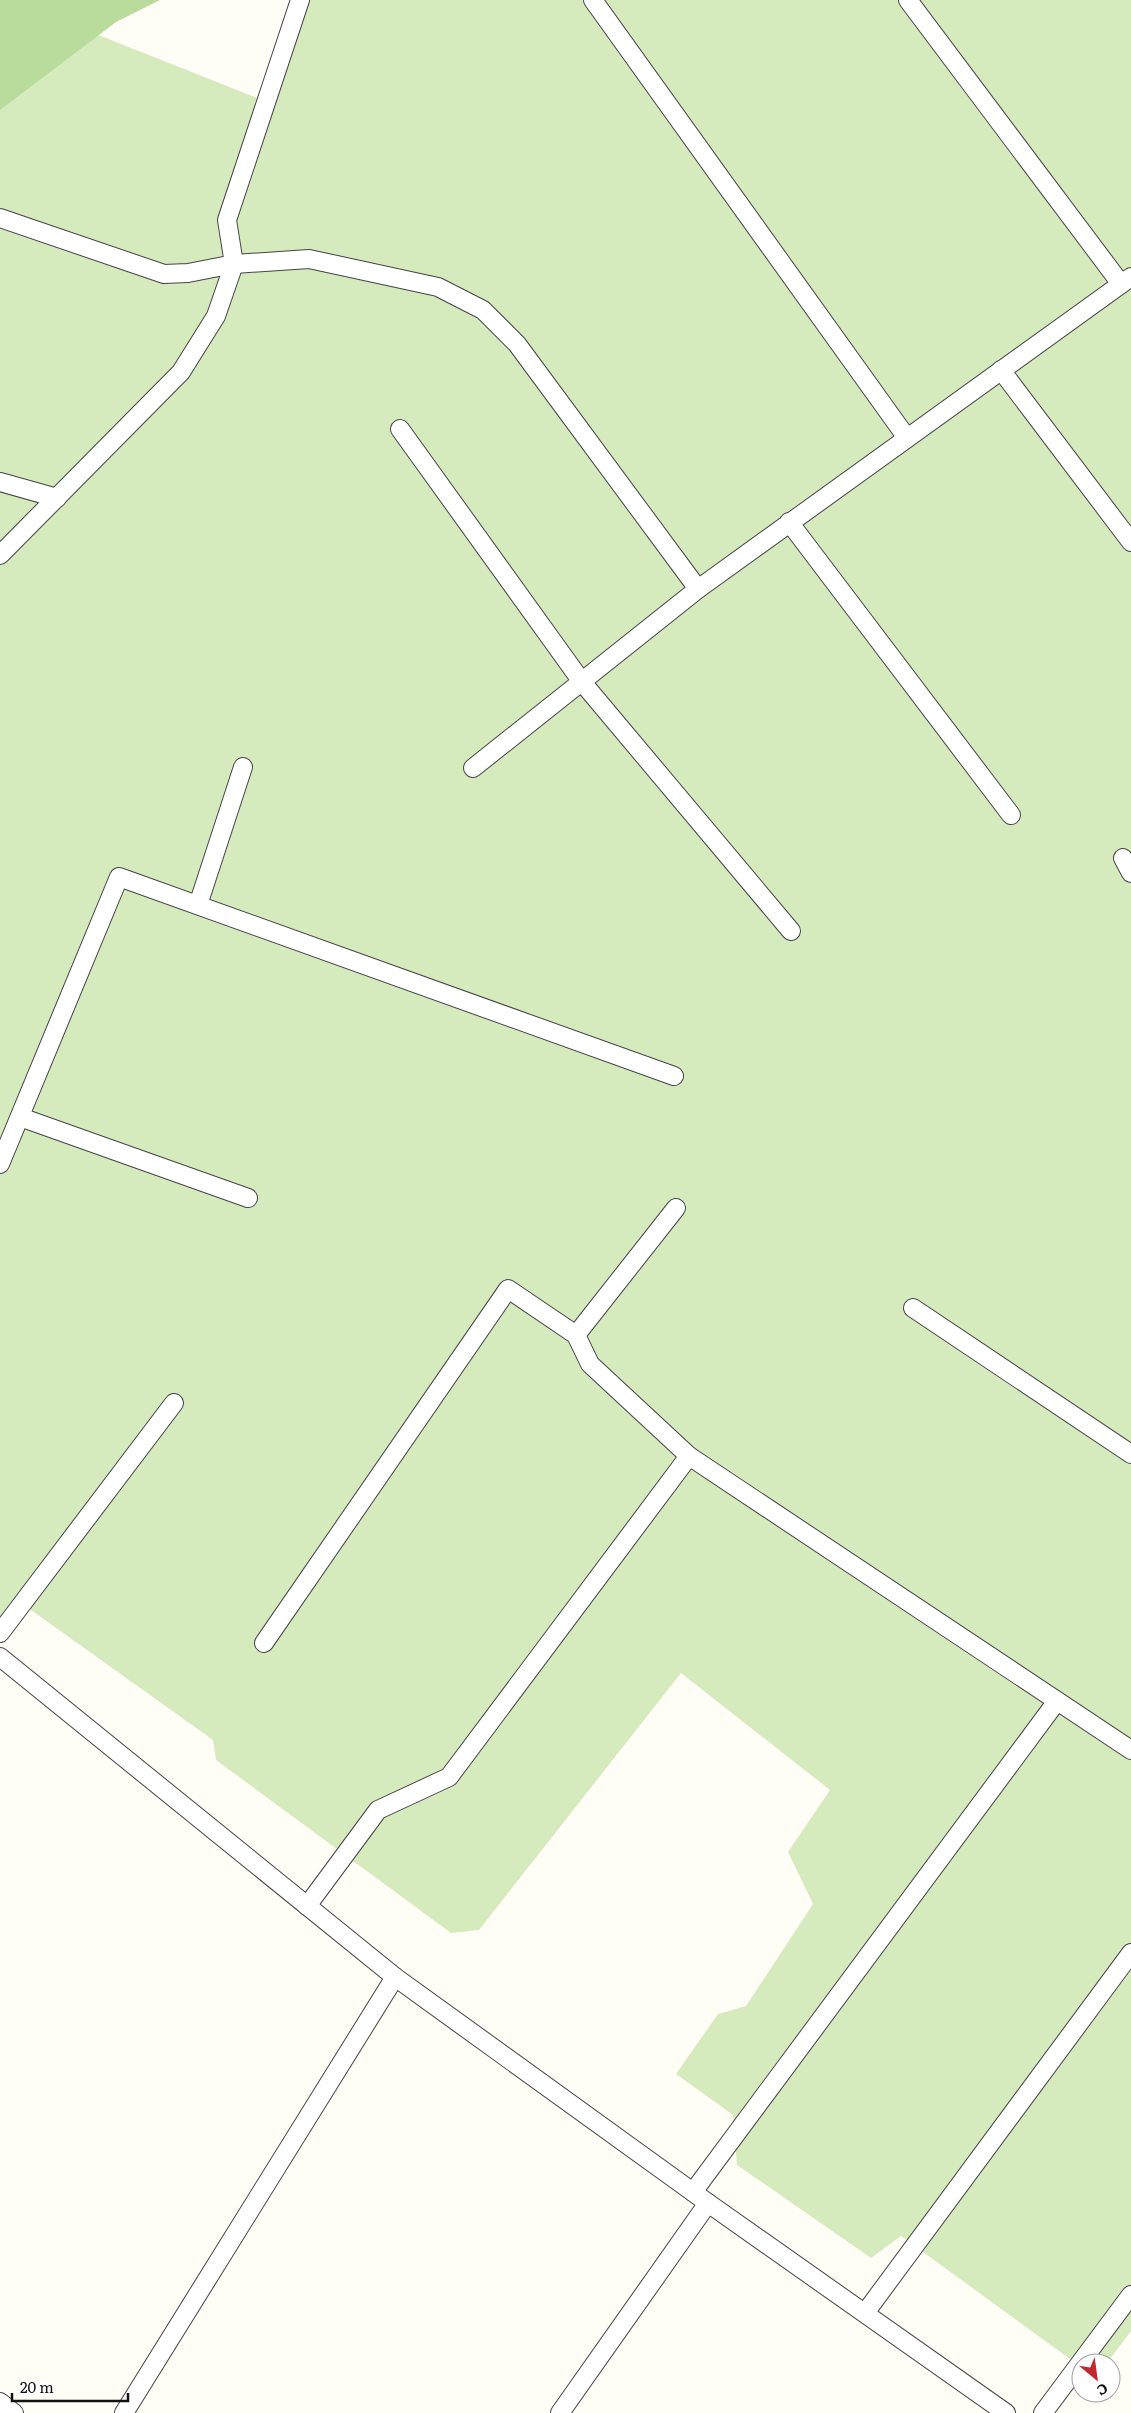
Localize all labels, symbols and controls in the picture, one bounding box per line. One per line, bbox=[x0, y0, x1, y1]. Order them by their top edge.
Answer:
north arrow bbox=[1071, 2353, 1121, 2403]
scale bar bbox=[12, 2370, 129, 2402]
text: 20 m bbox=[20, 2375, 54, 2398]
text: С bbox=[1094, 2379, 1112, 2401]

